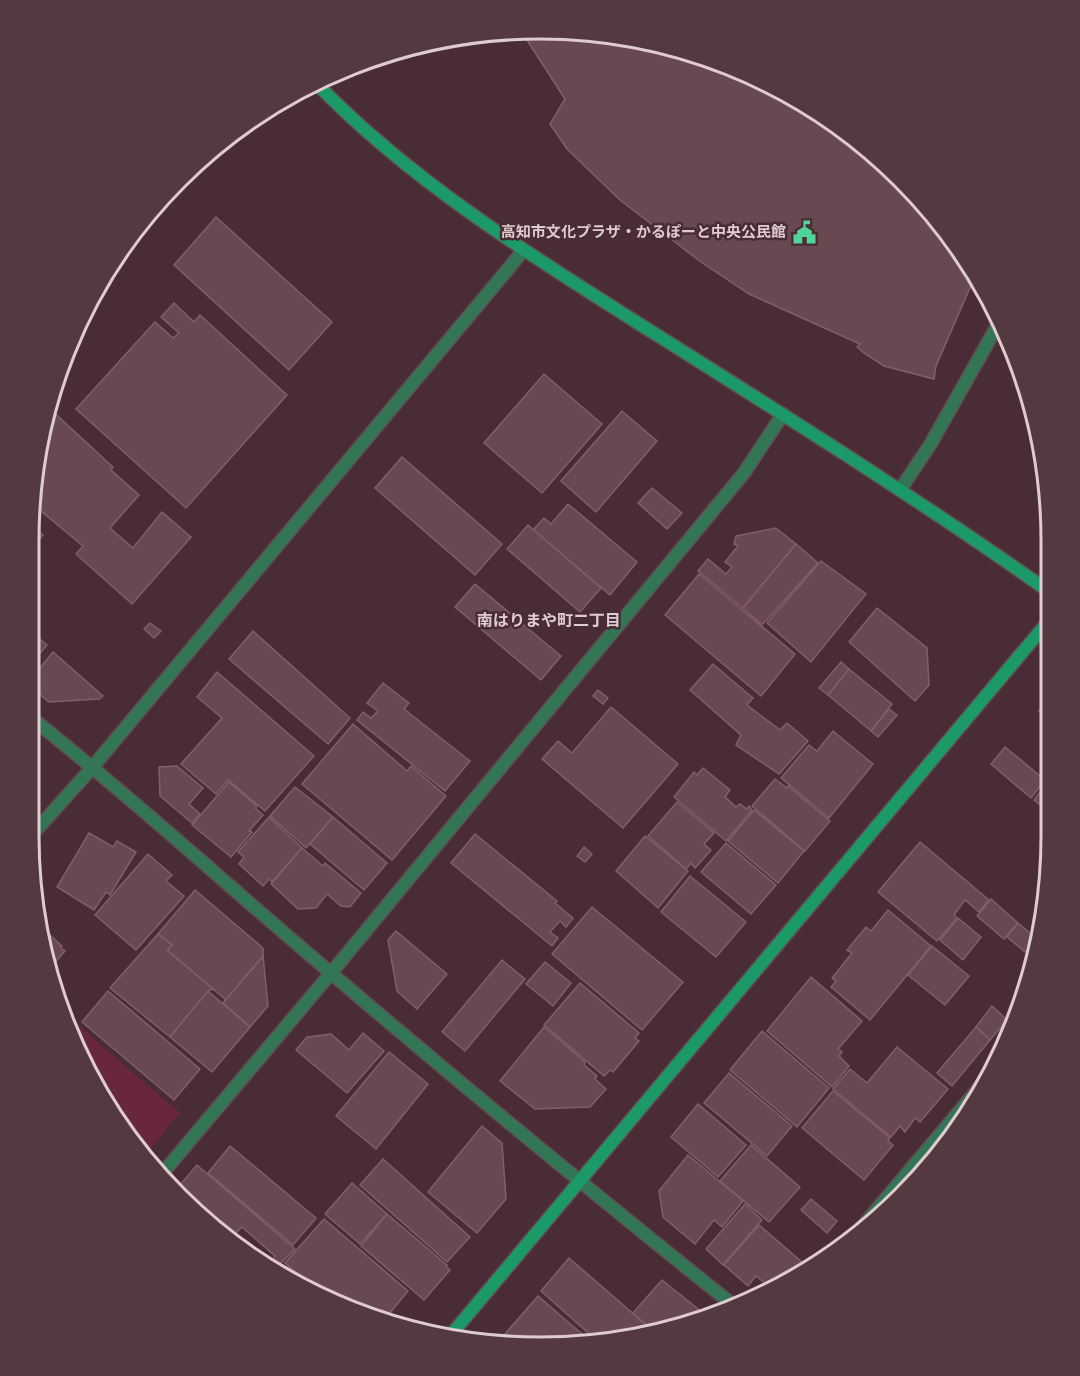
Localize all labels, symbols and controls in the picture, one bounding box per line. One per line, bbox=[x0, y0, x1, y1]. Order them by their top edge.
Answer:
public building icon: 高知市文化プラザ・かるぽーと中央公民館 bbox=[791, 219, 817, 245]
place label: 高知市文化プラザ・かるぽーと中央公民館 bbox=[501, 222, 786, 240]
district label: 南はりまや町二丁目 bbox=[477, 610, 621, 629]

